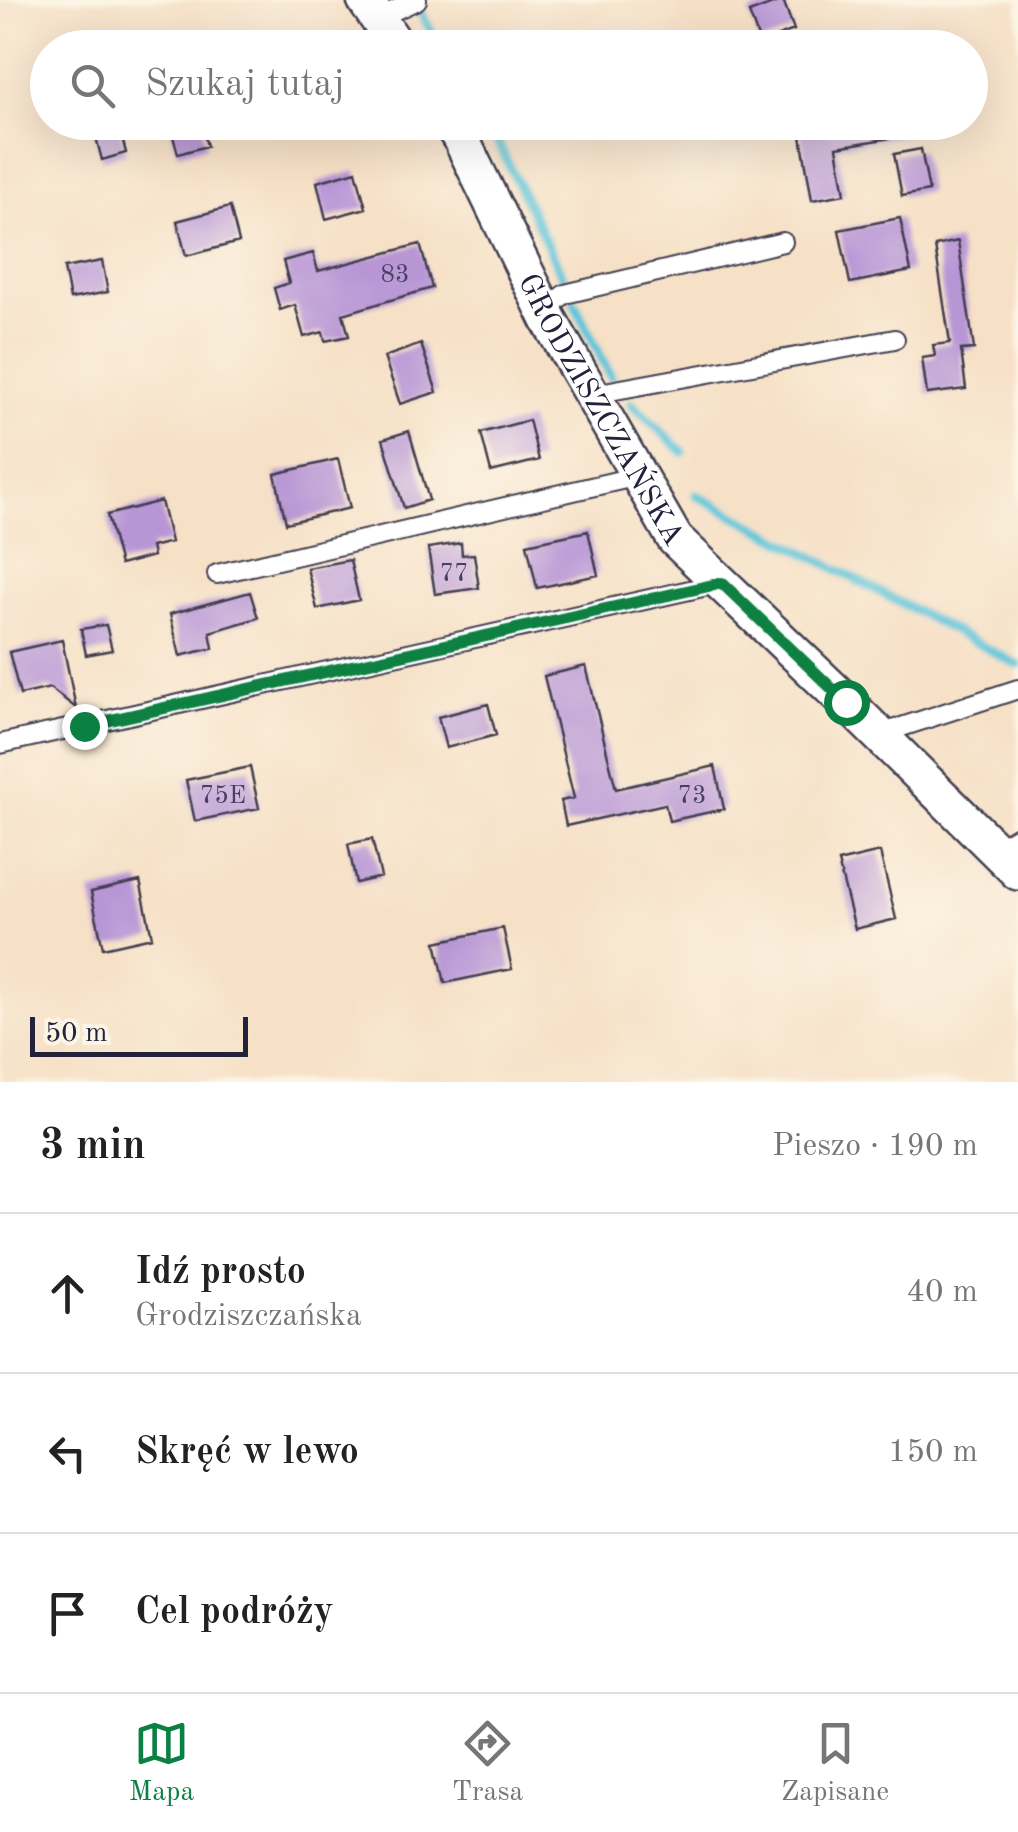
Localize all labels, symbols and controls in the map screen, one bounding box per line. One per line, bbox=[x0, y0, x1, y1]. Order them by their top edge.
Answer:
search box bbox=[30, 30, 988, 140]
icon: search bbox=[65, 58, 120, 113]
text: Szukaj tutaj bbox=[145, 66, 345, 104]
house number: 83 bbox=[380, 263, 410, 288]
street label: GRODZISZCZAŃSKA bbox=[512, 269, 688, 551]
house number: 77 bbox=[439, 562, 469, 587]
route start bbox=[824, 680, 870, 726]
route end bbox=[62, 704, 108, 750]
house number: 75E bbox=[200, 784, 246, 809]
house number: 73 bbox=[677, 784, 707, 809]
scale bar bbox=[30, 1012, 248, 1056]
text: 50 m bbox=[45, 1020, 108, 1048]
text: 3 min bbox=[40, 1126, 146, 1168]
text: Pieszo · 190 m bbox=[772, 1131, 978, 1163]
text: Idź prosto bbox=[135, 1254, 306, 1292]
icon: ahead bbox=[40, 1266, 95, 1321]
text: 40 m bbox=[907, 1277, 978, 1309]
text: Grodziszczańska bbox=[135, 1301, 362, 1333]
icon: left bbox=[40, 1426, 95, 1481]
text: Skręć w lewo bbox=[135, 1434, 359, 1472]
text: 150 m bbox=[888, 1437, 978, 1469]
icon: arrive bbox=[40, 1586, 95, 1641]
text: Cel podróży bbox=[135, 1594, 334, 1632]
tab: Mapa bbox=[129, 1716, 194, 1811]
tab: Trasa bbox=[452, 1716, 523, 1811]
tab: Zapisane bbox=[781, 1716, 889, 1811]

